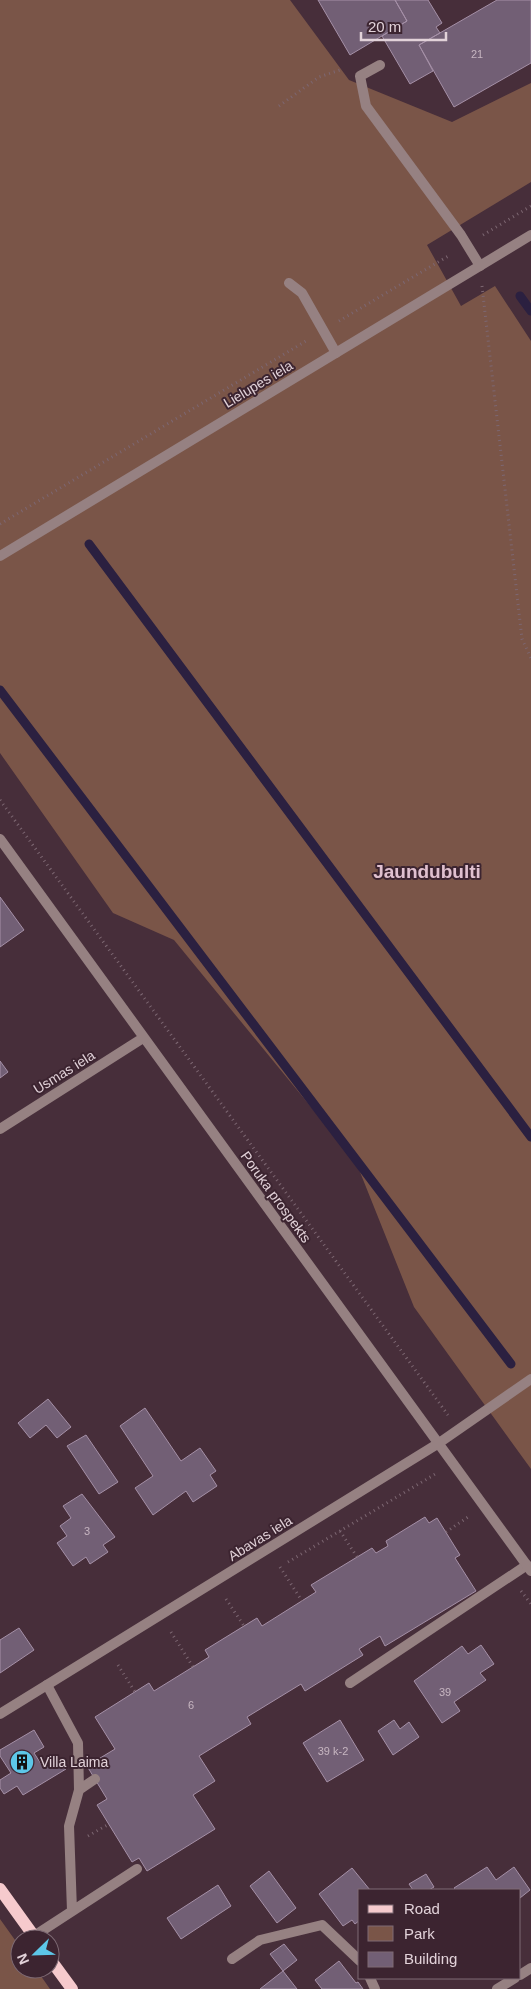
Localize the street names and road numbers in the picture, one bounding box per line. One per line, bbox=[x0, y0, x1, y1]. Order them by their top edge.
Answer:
street label: Lielupes iela bbox=[221, 357, 296, 411]
street label: Usmas iela bbox=[30, 1047, 98, 1097]
street label: Poruka prospekts bbox=[238, 1148, 314, 1246]
street label: Abavas iela bbox=[225, 1512, 295, 1564]

